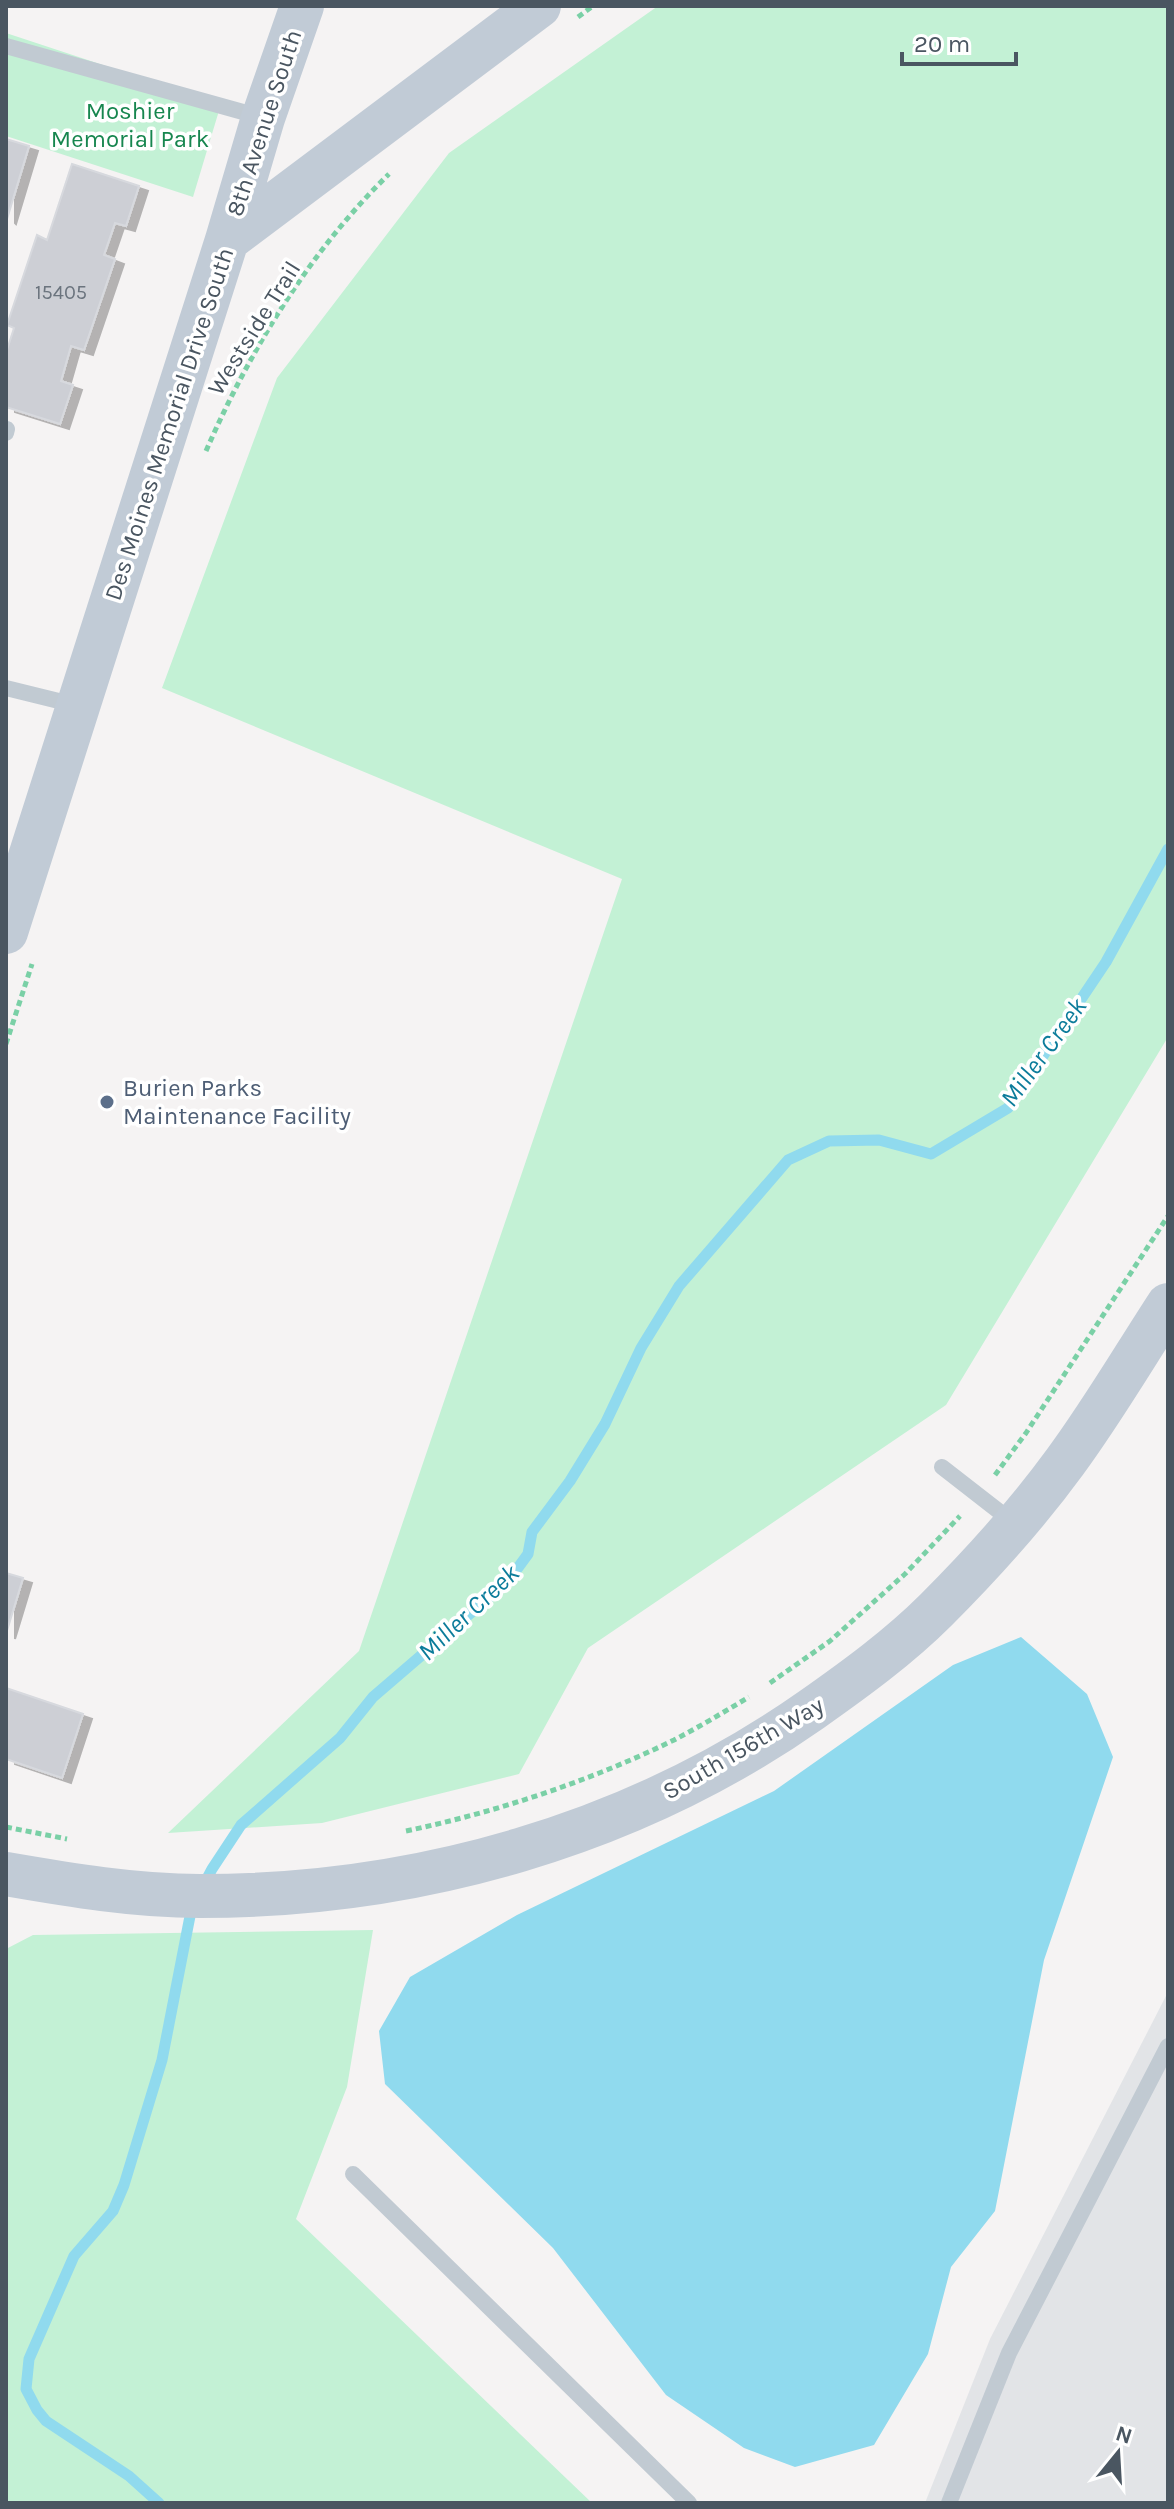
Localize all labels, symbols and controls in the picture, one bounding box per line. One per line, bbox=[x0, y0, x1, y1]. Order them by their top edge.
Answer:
scale bar bbox=[902, 16, 1016, 66]
street label: 8th Avenue South bbox=[221, 26, 307, 220]
text: 20 m bbox=[914, 30, 970, 58]
park label: Moshier Memorial Park bbox=[51, 97, 209, 153]
street label: Des Moines Memorial Drive South bbox=[99, 244, 239, 604]
street label: Westside Trail bbox=[202, 256, 306, 400]
house number: 15405 bbox=[35, 281, 87, 304]
water label: Miller Creek bbox=[994, 991, 1094, 1113]
place label: Burien Parks Maintenance Facility bbox=[123, 1074, 351, 1130]
marker: Burien Parks Maintenance Facility bbox=[98, 1093, 116, 1111]
water label: Miller Creek bbox=[411, 1557, 526, 1667]
street label: South 156th Way bbox=[658, 1691, 828, 1805]
north arrow bbox=[1078, 2413, 1158, 2493]
text: N bbox=[1112, 2420, 1135, 2450]

